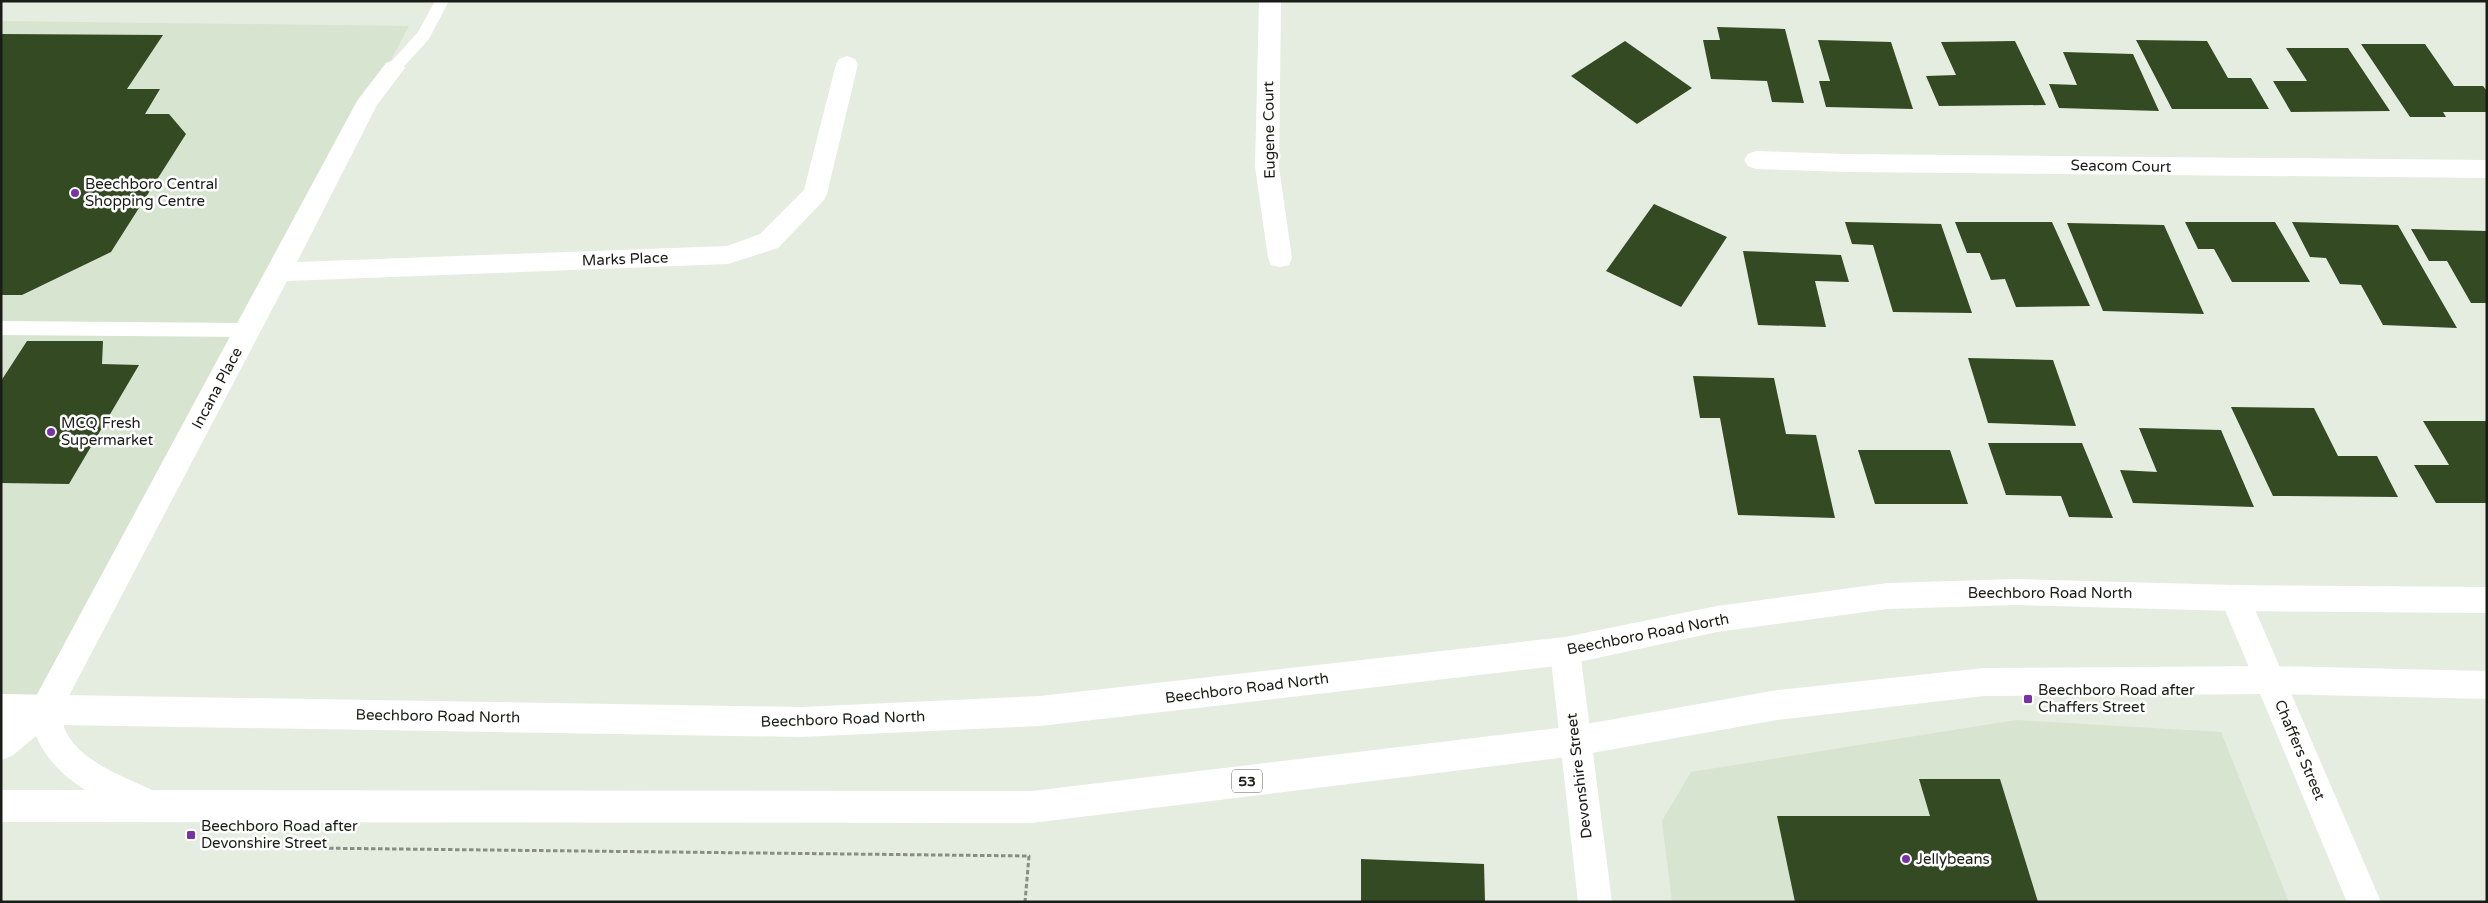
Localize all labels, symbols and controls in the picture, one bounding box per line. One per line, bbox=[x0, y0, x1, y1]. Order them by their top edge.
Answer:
street label: Eugene Court bbox=[1259, 81, 1279, 179]
street label: Seacom Court bbox=[2070, 156, 2172, 176]
place label: Beechboro Central Shopping Centre bbox=[85, 175, 218, 210]
marker: Beechboro Central Shopping Centre bbox=[69, 187, 81, 199]
street label: Marks Place bbox=[581, 248, 669, 270]
street label: Incana Place bbox=[188, 344, 246, 432]
place label: MCQ Fresh Supermarket bbox=[61, 414, 153, 449]
marker: MCQ Fresh Supermarket bbox=[45, 426, 57, 438]
street label: Beechboro Road North bbox=[1968, 584, 2132, 602]
street label: Beechboro Road North bbox=[1565, 609, 1731, 659]
street label: Beechboro Road North bbox=[1164, 669, 1330, 707]
place label: Beechboro Road after Chaffers Street bbox=[2038, 681, 2195, 716]
marker: Beechboro Road after Chaffers Street bbox=[2022, 693, 2034, 705]
street label: Chaffers Street bbox=[2271, 697, 2329, 803]
street label: Beechboro Road North bbox=[355, 706, 521, 726]
street label: Beechboro Road North bbox=[760, 707, 926, 731]
street label: Devonshire Street bbox=[1562, 712, 1596, 840]
road number: 53 bbox=[1232, 769, 1262, 792]
place label: Beechboro Road after Devonshire Street bbox=[201, 817, 358, 852]
marker: Beechboro Road after Devonshire Street bbox=[185, 829, 197, 841]
place label: Jellybeans bbox=[1916, 850, 1990, 868]
marker: Jellybeans bbox=[1900, 853, 1912, 865]

